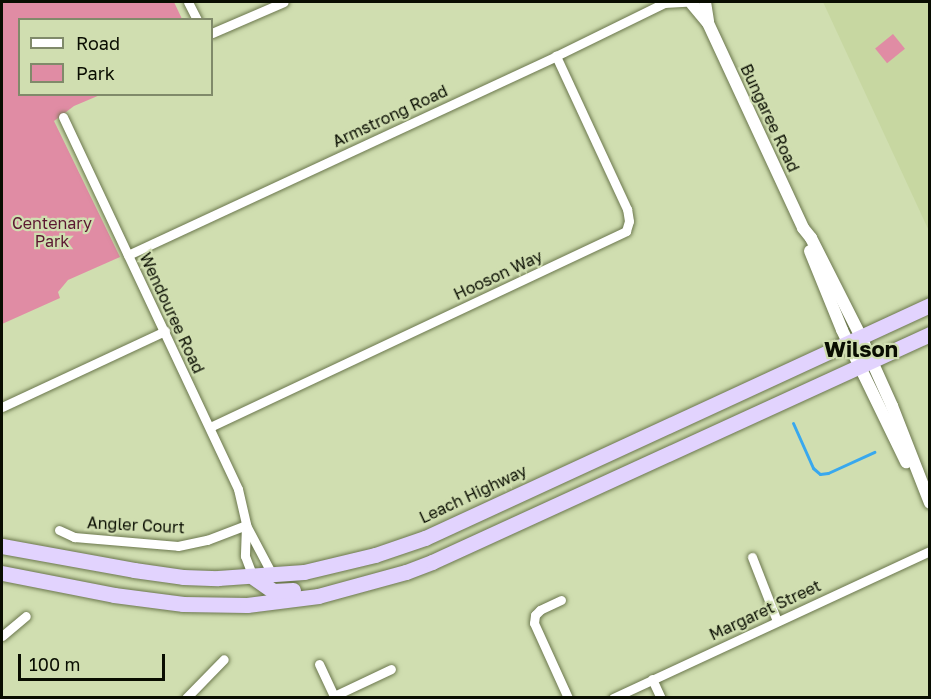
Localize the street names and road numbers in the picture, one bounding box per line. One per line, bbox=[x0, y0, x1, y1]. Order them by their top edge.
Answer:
street label: Bungaree Road bbox=[737, 61, 803, 175]
street label: Armstrong Road bbox=[329, 81, 451, 151]
street label: Hooson Way bbox=[451, 246, 545, 304]
street label: Wendouree Road bbox=[136, 250, 208, 376]
street label: Leach Highway bbox=[416, 461, 530, 527]
street label: Angler Court bbox=[87, 513, 185, 537]
street label: Margaret Street bbox=[706, 576, 824, 644]

